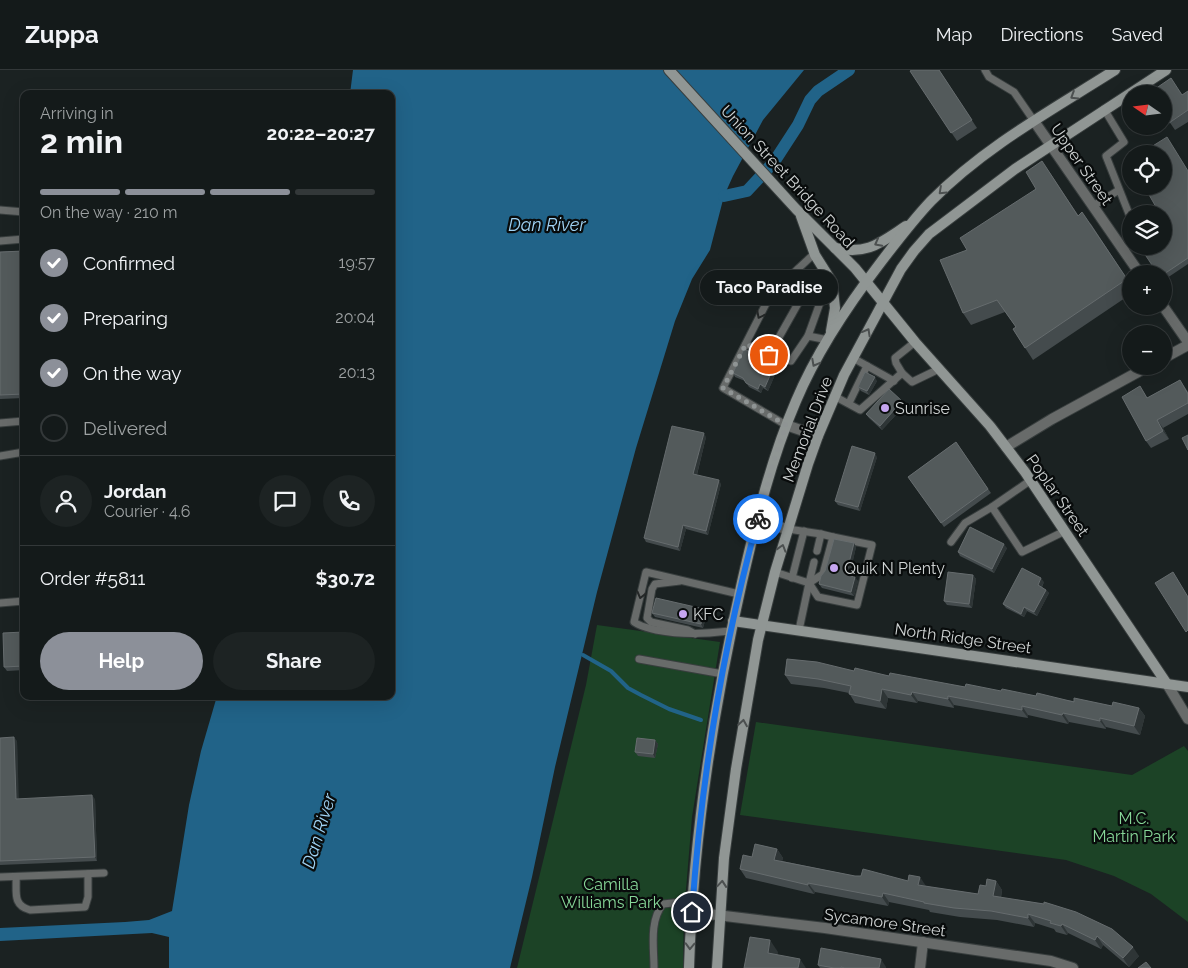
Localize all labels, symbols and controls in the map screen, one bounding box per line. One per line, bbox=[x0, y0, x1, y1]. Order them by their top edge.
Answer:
text: Zuppa bbox=[25, 20, 99, 49]
text: Map bbox=[936, 24, 972, 45]
text: Directions bbox=[1000, 24, 1084, 45]
text: Saved bbox=[1112, 24, 1163, 45]
north arrow bbox=[1122, 85, 1172, 135]
map controls bbox=[1122, 85, 1172, 375]
one-way arrow bbox=[1070, 90, 1080, 99]
street label: Union Street Bridge Road bbox=[717, 101, 859, 251]
text: Arriving in bbox=[40, 104, 114, 123]
street label: Upper Street bbox=[1047, 120, 1117, 209]
text: 20:22–20:27 bbox=[267, 122, 375, 144]
text: 2 min bbox=[40, 123, 123, 160]
button: locate bbox=[1122, 145, 1172, 195]
one-way arrow bbox=[939, 185, 948, 194]
text: On the way · 210 m bbox=[40, 203, 178, 222]
button: layers bbox=[1122, 205, 1172, 255]
water label: Dan River bbox=[508, 214, 586, 235]
one-way arrow bbox=[874, 237, 883, 247]
icon: check bbox=[40, 249, 68, 277]
text: Confirmed bbox=[83, 252, 175, 274]
text: 19:57 bbox=[339, 253, 375, 272]
button: + bbox=[1122, 265, 1172, 315]
callout: Taco Paradise bbox=[700, 270, 838, 305]
text: Taco Paradise bbox=[716, 278, 822, 297]
icon: check bbox=[40, 304, 68, 332]
text: Preparing bbox=[83, 307, 168, 329]
text: 20:04 bbox=[335, 308, 375, 327]
one-way arrow bbox=[756, 310, 766, 319]
button: − bbox=[1122, 325, 1172, 375]
one-way arrow bbox=[861, 329, 871, 338]
pin bbox=[748, 334, 790, 376]
icon: bag bbox=[755, 341, 783, 369]
one-way arrow bbox=[811, 358, 821, 367]
icon: check bbox=[40, 359, 68, 387]
text: On the way bbox=[83, 362, 182, 384]
text: 20:13 bbox=[338, 363, 375, 382]
street label: Memorial Drive bbox=[779, 374, 836, 485]
place label: Sunrise bbox=[895, 399, 950, 418]
marker: Sunrise bbox=[879, 402, 891, 414]
text: Delivered bbox=[83, 417, 167, 439]
street label: Poplar Street bbox=[1022, 451, 1093, 541]
button: person bbox=[40, 475, 92, 527]
button: chat bbox=[259, 475, 311, 527]
button: phone bbox=[323, 475, 375, 527]
text: Jordan bbox=[104, 480, 167, 502]
courier bbox=[733, 494, 783, 544]
text: Courier · 4.6 bbox=[104, 502, 190, 521]
icon: bike bbox=[744, 505, 772, 533]
one-way arrow bbox=[777, 544, 787, 553]
place label: Quik N Plenty bbox=[844, 559, 945, 578]
marker: Quik N Plenty bbox=[828, 562, 840, 574]
text: Order #5811 bbox=[40, 567, 145, 589]
text: $30.72 bbox=[316, 567, 375, 589]
one-way arrow bbox=[636, 590, 647, 599]
place label: KFC bbox=[693, 605, 723, 624]
marker: KFC bbox=[677, 608, 689, 620]
street label: North Ridge Street bbox=[893, 620, 1033, 658]
button: Help bbox=[40, 632, 203, 690]
button: Share bbox=[213, 632, 375, 690]
one-way arrow bbox=[738, 719, 748, 728]
water label: Dan River bbox=[297, 790, 340, 871]
park label: M.C. Martin Park bbox=[1092, 809, 1176, 846]
park label: Camilla Williams Park bbox=[561, 875, 662, 912]
one-way arrow bbox=[716, 880, 727, 888]
pin bbox=[671, 891, 713, 933]
icon: home bbox=[678, 898, 706, 926]
street label: Sycamore Street bbox=[823, 905, 948, 941]
one-way arrow bbox=[685, 942, 695, 950]

